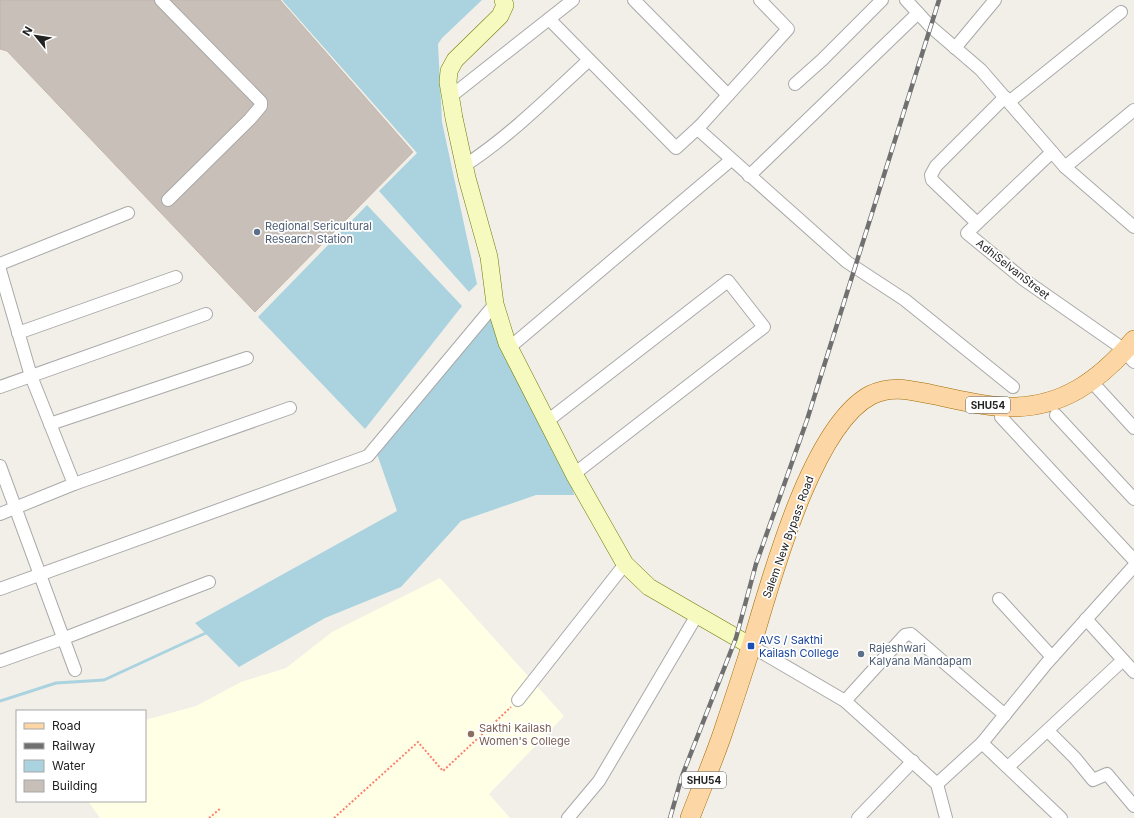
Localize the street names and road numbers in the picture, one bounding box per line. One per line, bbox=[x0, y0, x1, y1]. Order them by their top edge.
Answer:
street label: AdhiSelvanStreet bbox=[973, 236, 1053, 302]
road number: SHU54 bbox=[966, 397, 1010, 413]
street label: Salem New Bypass Road bbox=[759, 474, 817, 600]
road number: SHU54 bbox=[682, 772, 726, 788]

